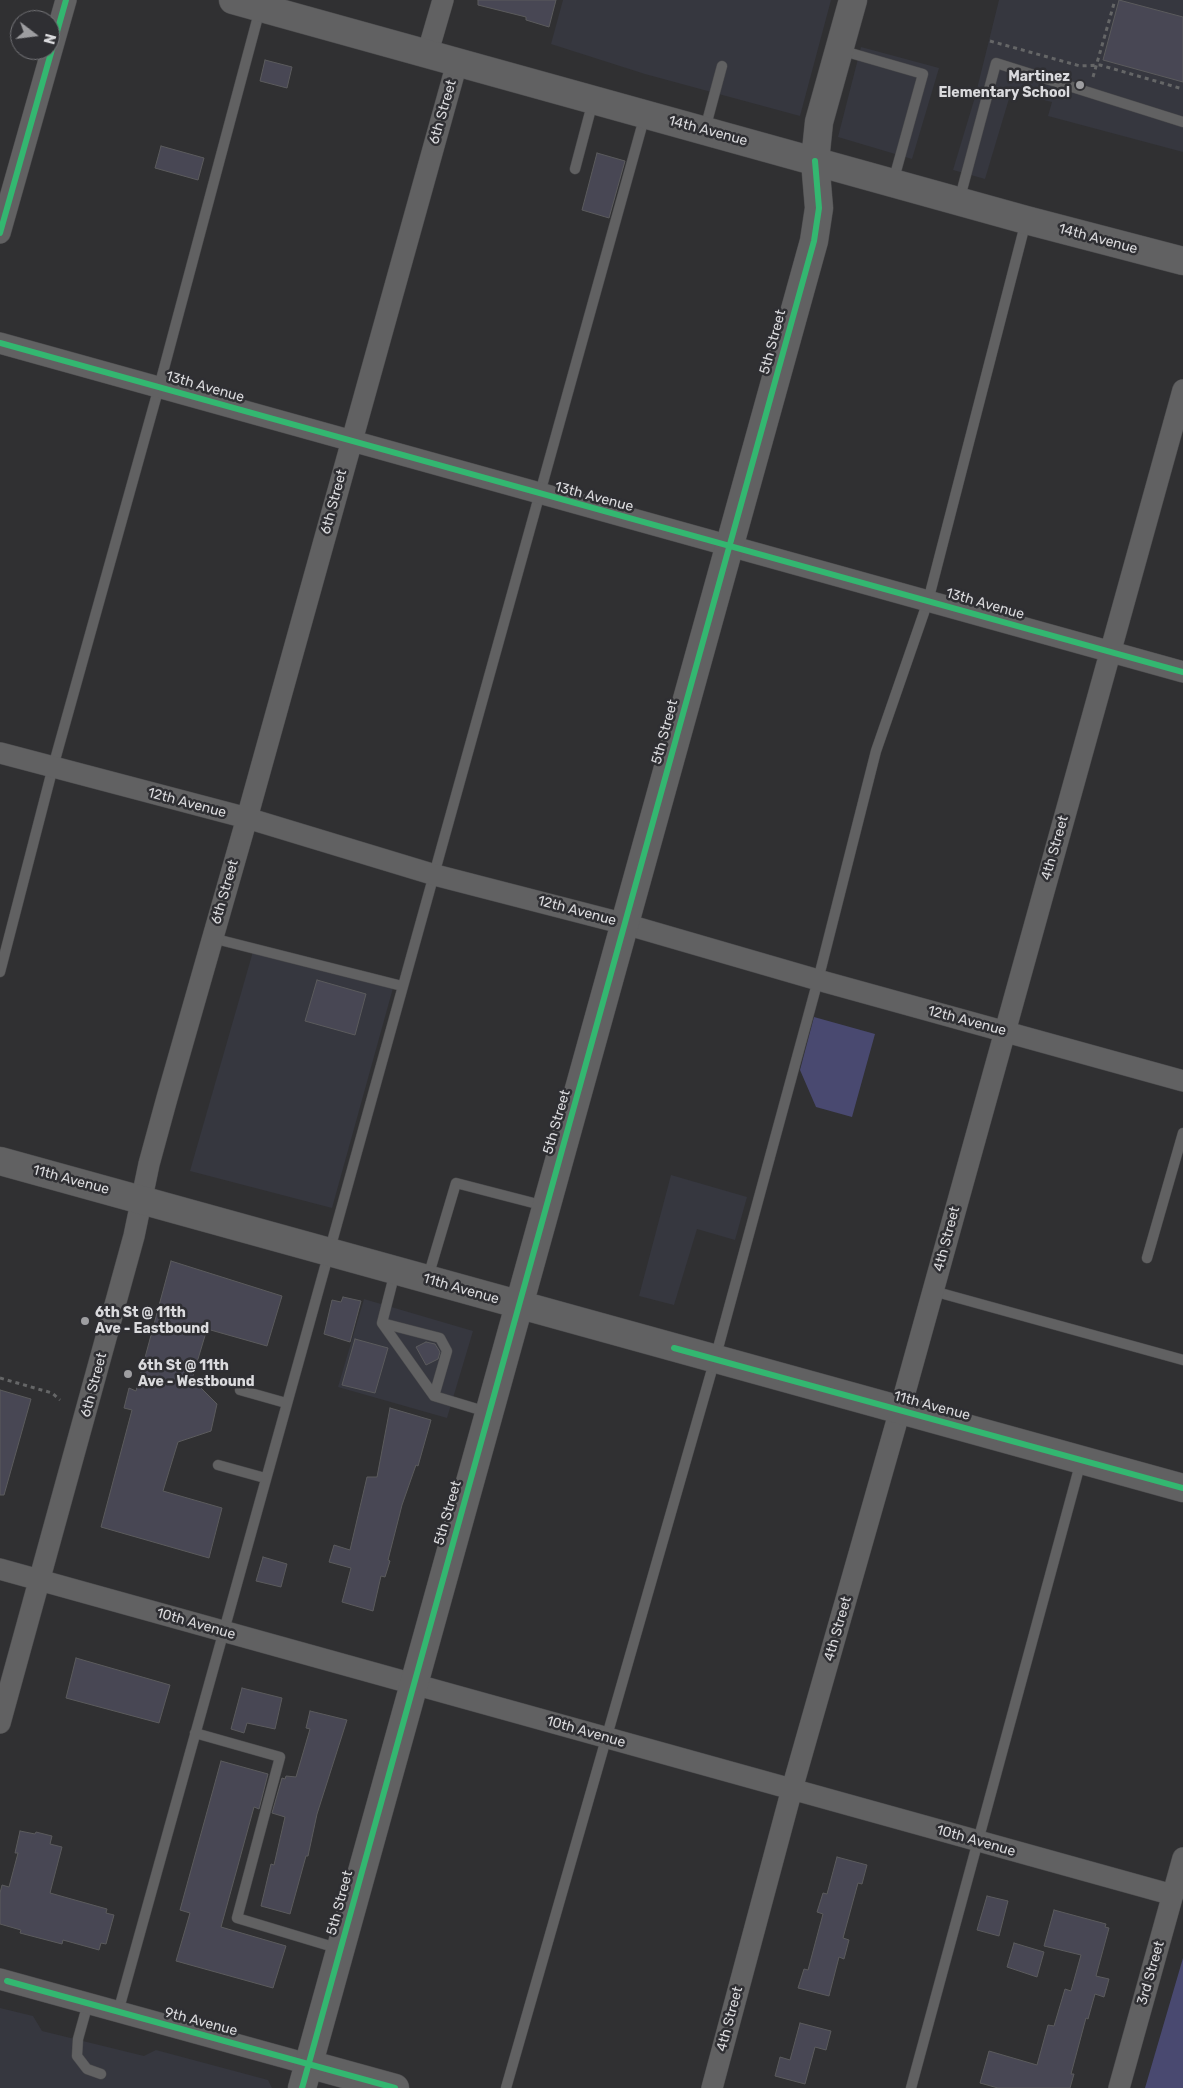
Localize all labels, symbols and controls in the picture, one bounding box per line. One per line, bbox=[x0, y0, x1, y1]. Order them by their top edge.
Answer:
north arrow bbox=[10, 10, 60, 60]
text: N bbox=[39, 32, 59, 46]
place label: Martinez Elementary School bbox=[938, 69, 1070, 102]
street label: 6th Street bbox=[426, 78, 460, 146]
marker: Martinez Elementary School bbox=[1074, 79, 1086, 91]
street label: 14th Avenue bbox=[667, 112, 749, 150]
street label: 14th Avenue bbox=[1057, 220, 1139, 258]
street label: 5th Street bbox=[756, 308, 790, 376]
street label: 13th Avenue bbox=[164, 368, 246, 406]
street label: 6th Street bbox=[317, 468, 351, 536]
street label: 13th Avenue bbox=[553, 478, 635, 516]
street label: 13th Avenue bbox=[944, 585, 1026, 623]
street label: 5th Street bbox=[648, 698, 682, 766]
street label: 12th Avenue bbox=[146, 784, 228, 822]
street label: 4th Street bbox=[1038, 814, 1072, 882]
street label: 6th Street bbox=[208, 858, 242, 926]
street label: 12th Avenue bbox=[536, 892, 618, 930]
street label: 12th Avenue bbox=[926, 1002, 1008, 1040]
street label: 5th Street bbox=[540, 1088, 574, 1156]
street label: 11th Avenue bbox=[31, 1162, 111, 1198]
street label: 4th Street bbox=[930, 1205, 964, 1273]
street label: 11th Avenue bbox=[421, 1270, 501, 1308]
place label: 6th St @ 11th Ave - Eastbound bbox=[95, 1305, 209, 1338]
marker: 6th St @ 11th Ave - Eastbound bbox=[79, 1315, 91, 1327]
street label: 6th Street bbox=[77, 1351, 111, 1419]
place label: 6th St @ 11th Ave - Westbound bbox=[138, 1358, 255, 1390]
marker: 6th St @ 11th Ave - Westbound bbox=[122, 1368, 134, 1380]
street label: 11th Avenue bbox=[892, 1388, 972, 1424]
street label: 5th Street bbox=[431, 1479, 465, 1547]
street label: 4th Street bbox=[821, 1595, 855, 1663]
street label: 10th Avenue bbox=[155, 1605, 237, 1643]
street label: 10th Avenue bbox=[545, 1713, 627, 1751]
street label: 10th Avenue bbox=[935, 1822, 1017, 1860]
street label: 5th Street bbox=[323, 1869, 357, 1937]
street label: 3rd Street bbox=[1134, 1939, 1168, 2007]
street label: 4th Street bbox=[713, 1985, 747, 2053]
street label: 9th Avenue bbox=[163, 2004, 239, 2040]

